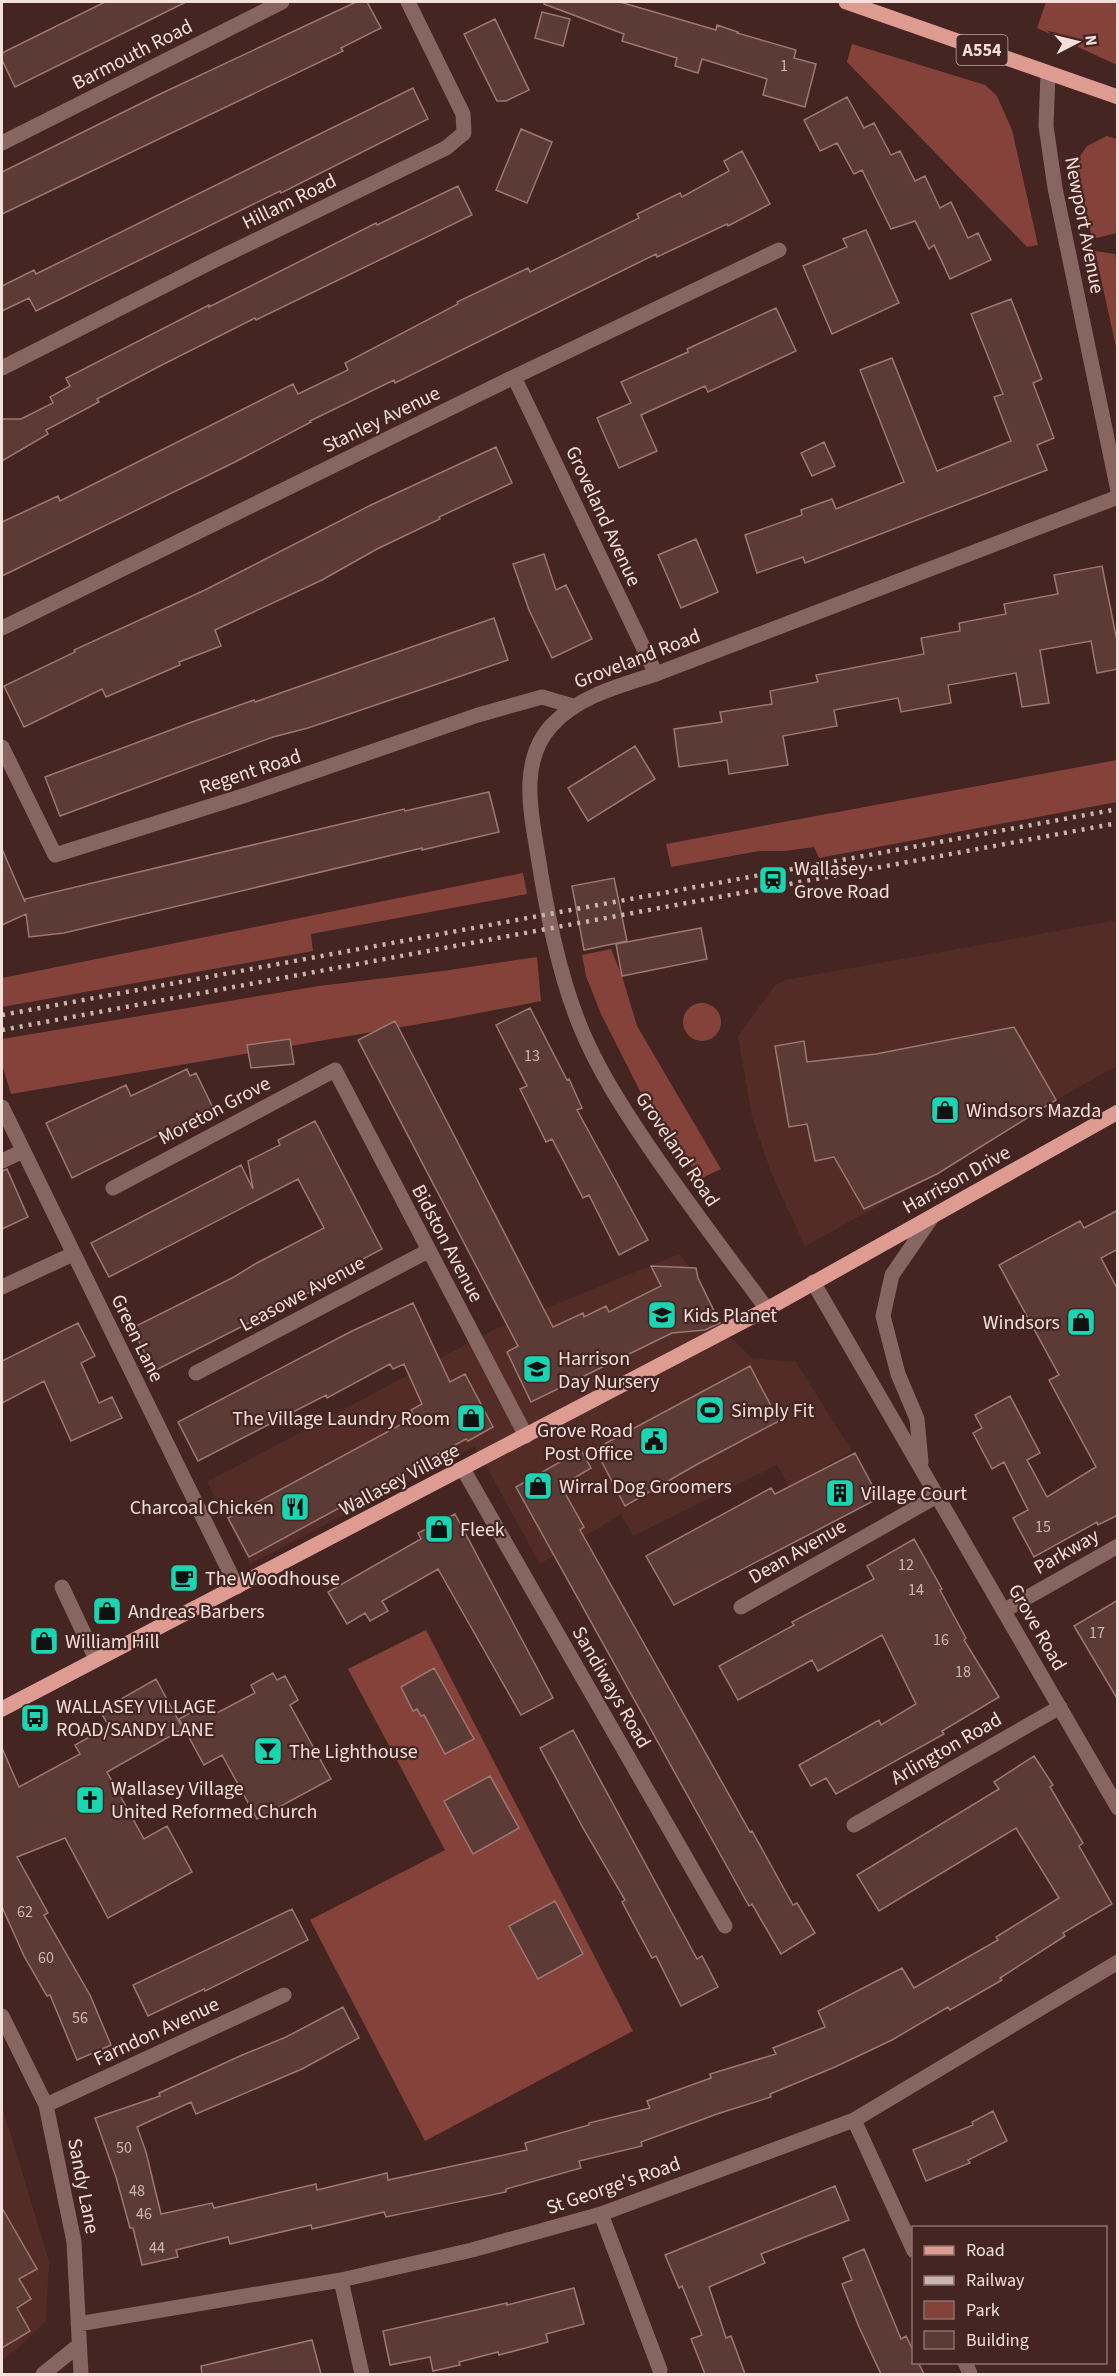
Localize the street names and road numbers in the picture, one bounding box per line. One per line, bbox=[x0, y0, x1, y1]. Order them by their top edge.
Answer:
street label: Barmouth Road bbox=[67, 13, 197, 97]
road number: A554 bbox=[956, 35, 1008, 65]
street label: Newport Avenue bbox=[1057, 154, 1111, 296]
street label: Hillam Road bbox=[238, 167, 341, 237]
street label: Stanley Avenue bbox=[318, 379, 445, 460]
street label: Groveland Avenue bbox=[558, 442, 648, 591]
street label: Groveland Road bbox=[570, 622, 705, 696]
street label: Regent Road bbox=[196, 742, 305, 802]
street label: Moreton Grove bbox=[154, 1070, 275, 1152]
street label: Groveland Road bbox=[628, 1087, 726, 1213]
street label: Harrison Drive bbox=[897, 1139, 1016, 1221]
street label: Bidston Avenue bbox=[404, 1180, 490, 1307]
street label: Leasowe Avenue bbox=[235, 1249, 370, 1339]
street label: Green Lane bbox=[104, 1290, 170, 1387]
street label: Wallasey Village bbox=[334, 1436, 465, 1523]
street label: Dean Avenue bbox=[743, 1513, 852, 1591]
street label: Parkway bbox=[1029, 1522, 1105, 1582]
street label: Grove Road bbox=[1001, 1579, 1073, 1676]
street label: Sandiways Road bbox=[565, 1621, 657, 1754]
street label: Arlington Road bbox=[886, 1706, 1007, 1792]
street label: Farndon Avenue bbox=[89, 1991, 224, 2073]
street label: Sandy Lane bbox=[60, 2136, 106, 2236]
street label: St George's Road bbox=[542, 2150, 684, 2222]

